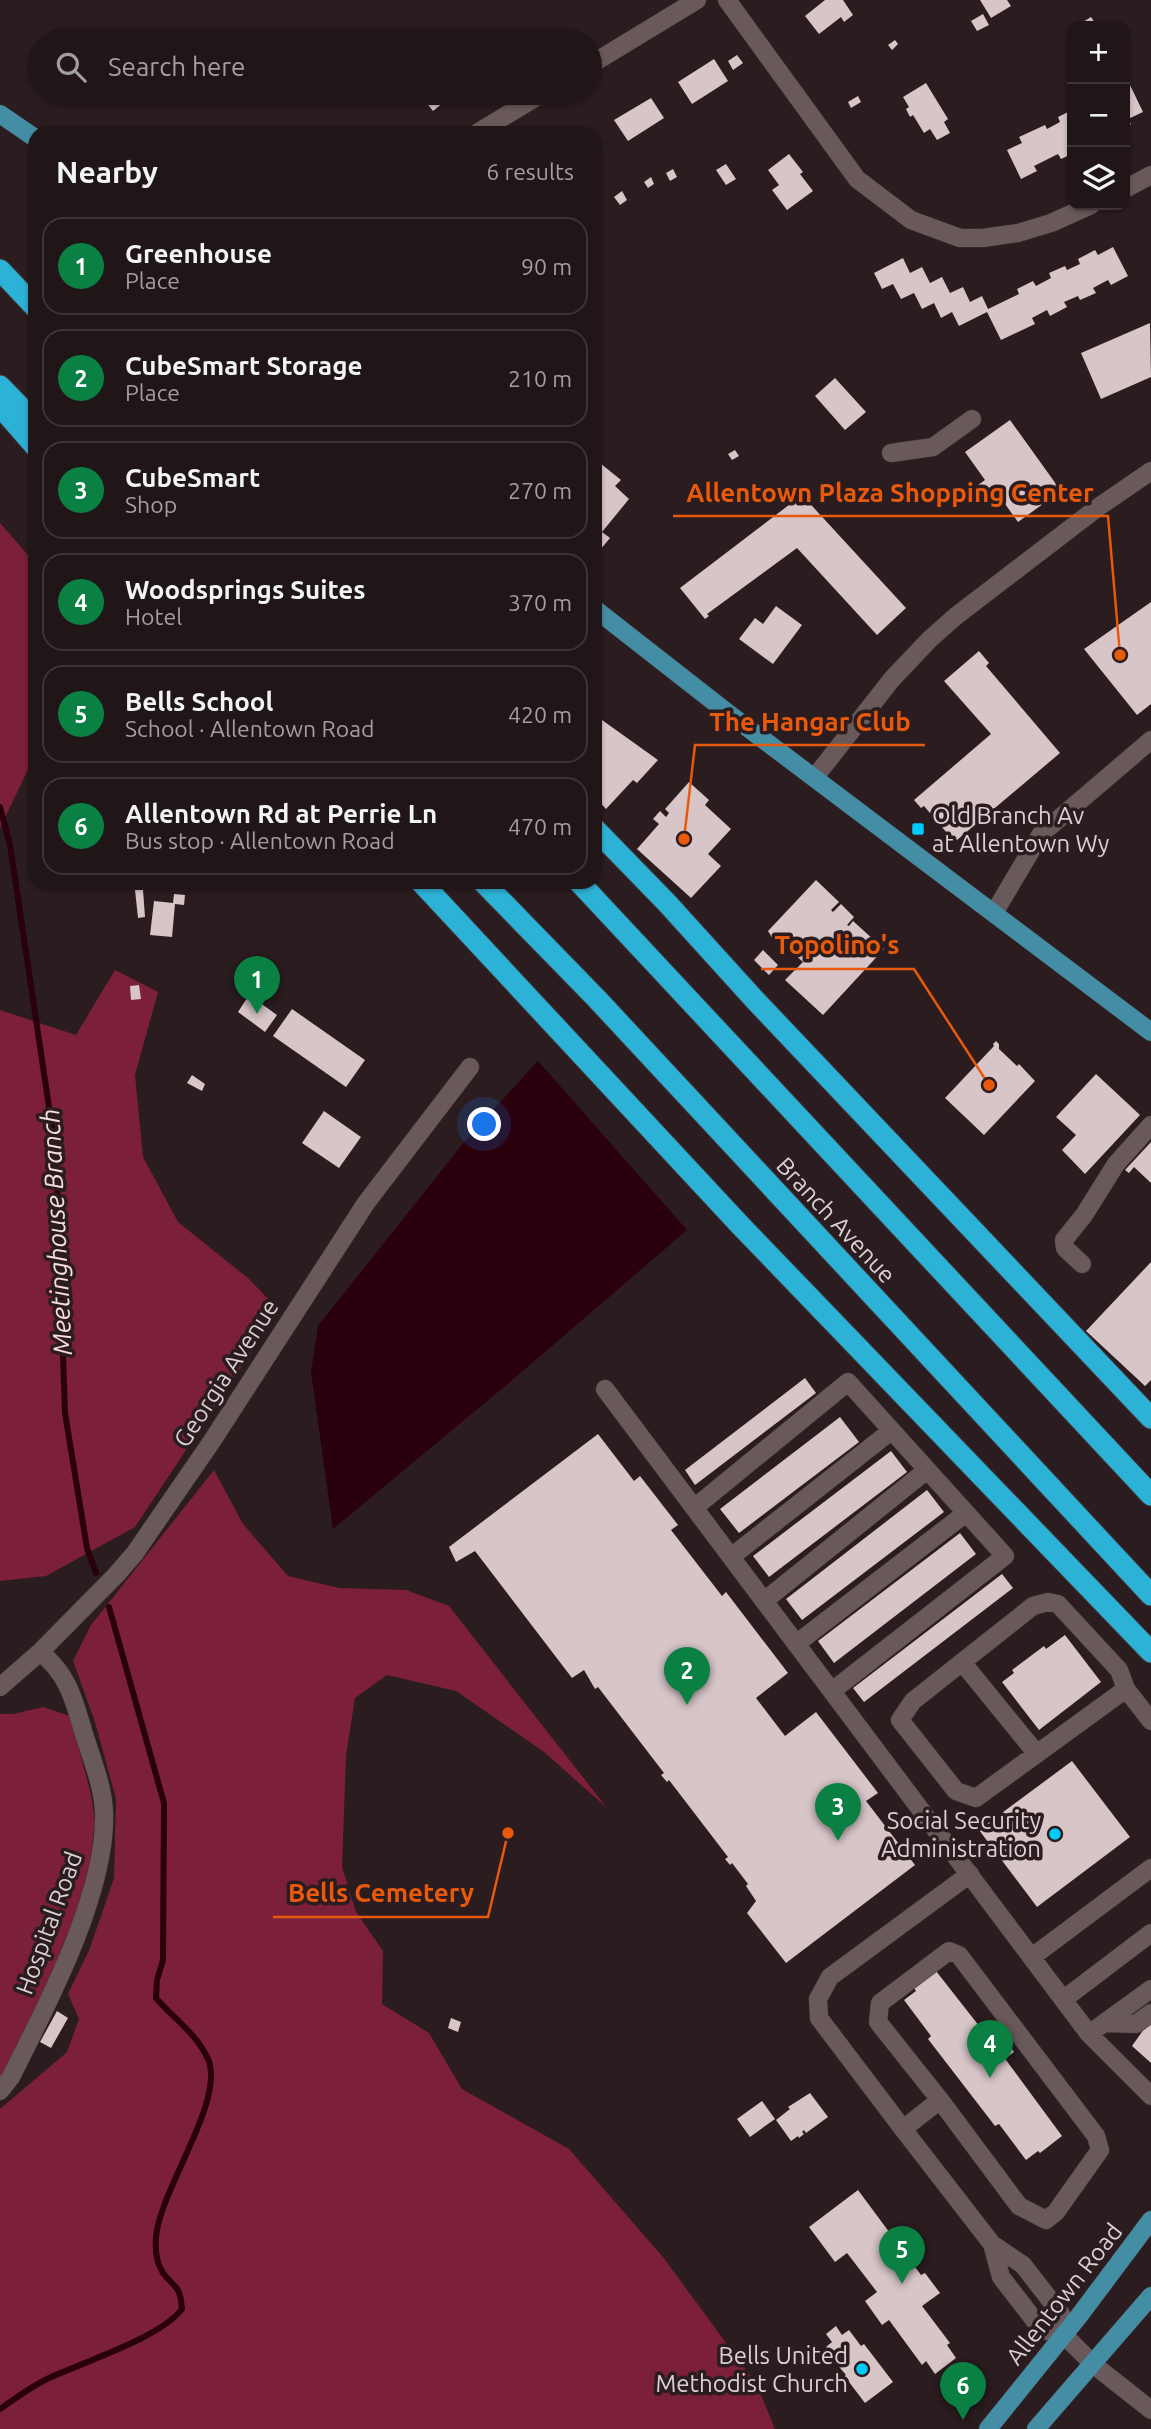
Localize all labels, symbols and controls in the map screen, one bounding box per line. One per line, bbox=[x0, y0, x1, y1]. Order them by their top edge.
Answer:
map controls bbox=[1067, 21, 1130, 210]
button: + bbox=[1067, 21, 1130, 84]
search box bbox=[28, 28, 602, 105]
icon: search bbox=[52, 48, 90, 86]
text: Search here bbox=[108, 52, 245, 81]
button: − bbox=[1067, 84, 1130, 147]
button: layers bbox=[1067, 147, 1130, 210]
text: Nearby bbox=[56, 155, 158, 189]
text: 6 results bbox=[486, 159, 574, 184]
text: Greenhouse bbox=[125, 239, 272, 268]
text: 1 bbox=[75, 254, 87, 279]
text: 90 m bbox=[521, 254, 572, 279]
text: Place bbox=[125, 268, 180, 293]
text: CubeSmart Storage bbox=[125, 351, 363, 380]
text: 2 bbox=[75, 366, 87, 391]
text: 210 m bbox=[508, 366, 572, 391]
text: Place bbox=[125, 380, 180, 405]
text: CubeSmart bbox=[125, 463, 260, 492]
callout: Allentown Plaza Shopping Center bbox=[673, 469, 1108, 516]
text: 3 bbox=[75, 478, 87, 503]
text: 270 m bbox=[508, 478, 572, 503]
text: Allentown Plaza Shopping Center bbox=[686, 478, 1094, 507]
text: Shop bbox=[125, 492, 177, 517]
text: Woodsprings Suites bbox=[125, 575, 366, 604]
text: 4 bbox=[75, 590, 87, 615]
text: 370 m bbox=[508, 590, 572, 615]
text: Hotel bbox=[125, 604, 182, 629]
text: Bells School bbox=[125, 687, 273, 716]
callout: The Hangar Club bbox=[695, 698, 925, 745]
text: 5 bbox=[75, 702, 87, 727]
text: 420 m bbox=[508, 702, 572, 727]
text: The Hangar Club bbox=[709, 707, 911, 736]
text: School · Allentown Road bbox=[125, 716, 375, 741]
text: Allentown Rd at Perrie Ln bbox=[125, 799, 437, 828]
place label: Old Branch Av at Allentown Wy bbox=[932, 802, 1110, 857]
text: 6 bbox=[75, 814, 87, 839]
text: 470 m bbox=[508, 814, 572, 839]
marker: Old Branch Av at Allentown Wy bbox=[910, 821, 926, 837]
text: Bus stop · Allentown Road bbox=[125, 828, 395, 853]
callout: Topolino's bbox=[761, 922, 914, 969]
text: Topolino's bbox=[775, 930, 899, 959]
pin: 1 bbox=[234, 956, 280, 1014]
your location bbox=[467, 1107, 501, 1141]
water label: Meetinghouse Branch bbox=[35, 1108, 77, 1356]
street label: Branch Avenue bbox=[771, 1152, 901, 1288]
street label: Georgia Avenue bbox=[168, 1294, 284, 1452]
pin: 2 bbox=[664, 1647, 710, 1705]
pin: 3 bbox=[815, 1783, 861, 1841]
place label: Social Security Administration bbox=[881, 1807, 1041, 1862]
marker: Social Security Administration bbox=[1047, 1826, 1063, 1842]
street label: Hospital Road bbox=[11, 1848, 87, 1998]
callout: Bells Cemetery bbox=[273, 1870, 488, 1917]
text: Bells Cemetery bbox=[288, 1878, 474, 1907]
pin: 4 bbox=[967, 2020, 1013, 2078]
street label: Allentown Road bbox=[1001, 2218, 1127, 2370]
pin: 5 bbox=[879, 2226, 925, 2284]
place label: Bells United Methodist Church bbox=[655, 2342, 848, 2397]
marker: Bells United Methodist Church bbox=[854, 2361, 870, 2377]
pin: 6 bbox=[940, 2362, 986, 2420]

